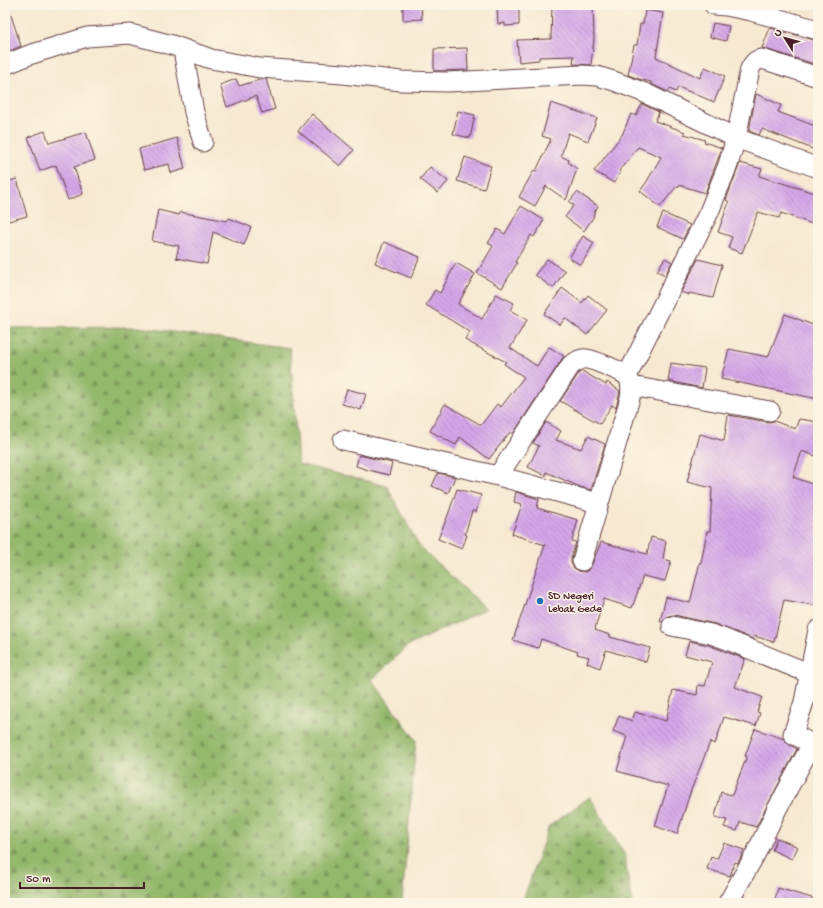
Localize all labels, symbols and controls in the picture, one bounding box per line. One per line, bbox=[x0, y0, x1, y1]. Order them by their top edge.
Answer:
north arrow bbox=[765, 18, 805, 58]
text: U bbox=[772, 27, 786, 39]
place label: SD Negeri Lebak Gede bbox=[548, 591, 602, 616]
marker: SD Negeri Lebak Gede bbox=[535, 596, 545, 606]
scale bar bbox=[20, 864, 144, 890]
text: 50 m bbox=[26, 873, 51, 887]

